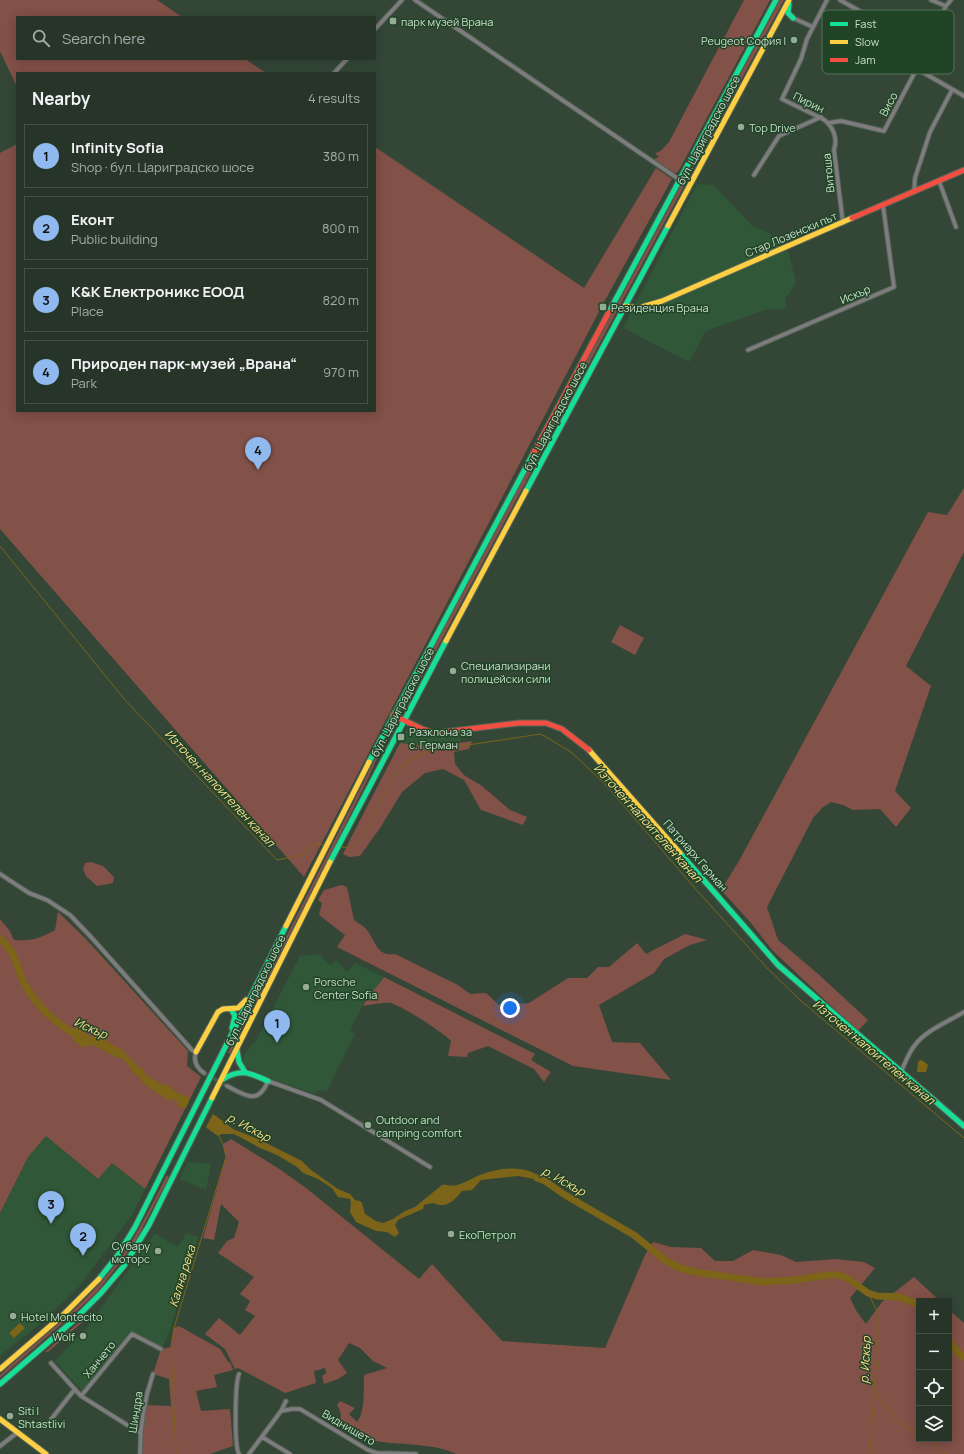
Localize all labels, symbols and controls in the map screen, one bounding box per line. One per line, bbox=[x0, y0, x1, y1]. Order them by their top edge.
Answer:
legend bbox=[822, 10, 954, 74]
place label: парк музей Врана bbox=[401, 14, 493, 29]
search box bbox=[16, 16, 376, 60]
marker: парк музей Врана bbox=[388, 16, 398, 26]
text: Fast bbox=[855, 16, 877, 31]
icon: search bbox=[30, 27, 52, 49]
text: Search here bbox=[62, 28, 145, 49]
place label: Peugeot София I bbox=[701, 33, 786, 48]
text: Slow bbox=[855, 34, 880, 49]
marker: Peugeot София I bbox=[789, 35, 799, 45]
text: Jam bbox=[855, 52, 876, 67]
street label: бул. Цариградско шосе bbox=[673, 72, 743, 187]
text: Nearby bbox=[32, 87, 90, 110]
street label: Пирин bbox=[791, 88, 827, 116]
text: 4 results bbox=[308, 89, 360, 107]
street label: Висо bbox=[875, 89, 901, 119]
place label: Top Drive bbox=[749, 120, 796, 135]
marker: Top Drive bbox=[736, 122, 746, 132]
text: Infinity Sofia bbox=[71, 137, 164, 158]
text: 1 bbox=[43, 147, 49, 165]
text: 380 m bbox=[323, 147, 359, 165]
street label: Витоша bbox=[818, 153, 838, 193]
text: Shop · бул. Цариградско шосе bbox=[71, 158, 254, 176]
street label: Стар Лозенски път bbox=[743, 208, 840, 260]
text: Еконт bbox=[71, 209, 114, 230]
text: 2 bbox=[42, 219, 50, 237]
text: 800 m bbox=[322, 219, 359, 237]
text: Public building bbox=[71, 230, 158, 248]
text: K&K Електроникс ЕООД bbox=[71, 281, 244, 302]
street label: Искър bbox=[837, 281, 873, 307]
text: 3 bbox=[42, 291, 50, 309]
text: 820 m bbox=[322, 291, 359, 309]
place label: Резиденция Врана bbox=[611, 300, 709, 315]
text: Place bbox=[71, 302, 104, 320]
marker: Резиденция Врана bbox=[598, 302, 608, 312]
text: Природен парк-музей „Врана“ bbox=[71, 353, 297, 374]
street label: бул. Цариградско шосе bbox=[520, 358, 590, 473]
text: 4 bbox=[42, 363, 50, 381]
text: 970 m bbox=[323, 363, 359, 381]
text: Park bbox=[71, 374, 97, 392]
pin: 4 bbox=[245, 437, 271, 470]
street label: бул. Цариградско шосе bbox=[367, 644, 437, 759]
place label: Специализирани полицейски сили bbox=[461, 658, 551, 686]
marker: Специализирани полицейски сили bbox=[448, 666, 458, 676]
place label: Разклона за с. Герман bbox=[409, 724, 472, 752]
water label: Източен напоителен канал bbox=[161, 726, 280, 851]
marker: Разклона за с. Герман bbox=[396, 732, 406, 742]
water label: Източен напоителен канал bbox=[590, 760, 707, 887]
street label: Патриарх Герман bbox=[661, 816, 731, 894]
street label: бул. Цариградско шосе bbox=[222, 932, 289, 1048]
place label: Porsche Center Sofia bbox=[314, 974, 377, 1002]
marker: Porsche Center Sofia bbox=[301, 982, 311, 992]
water label: Източен напоителен канал bbox=[809, 996, 940, 1109]
your location bbox=[500, 998, 520, 1018]
pin: 1 bbox=[264, 1010, 290, 1043]
water label: Искър bbox=[72, 1013, 111, 1043]
water label: р. Искър bbox=[224, 1108, 275, 1146]
place label: Outdoor and camping comfort bbox=[376, 1112, 462, 1140]
marker: Outdoor and camping comfort bbox=[363, 1120, 373, 1130]
water label: р. Искър bbox=[539, 1162, 590, 1200]
pin: 3 bbox=[38, 1191, 64, 1224]
pin: 2 bbox=[70, 1223, 96, 1256]
place label: ЕкоПетрол bbox=[459, 1227, 516, 1242]
marker: ЕкоПетрол bbox=[446, 1229, 456, 1239]
place label: Субару моторс bbox=[111, 1238, 150, 1266]
water label: Кална река bbox=[165, 1242, 200, 1309]
marker: Субару моторс bbox=[153, 1246, 163, 1256]
map controls bbox=[916, 1298, 952, 1442]
button: + bbox=[916, 1298, 952, 1334]
place label: Hotel Montecito bbox=[21, 1309, 103, 1324]
marker: Hotel Montecito bbox=[8, 1311, 18, 1321]
place label: Wolf bbox=[52, 1329, 75, 1344]
marker: Wolf bbox=[78, 1331, 88, 1341]
button: − bbox=[916, 1334, 952, 1370]
water label: р. Искър bbox=[855, 1335, 875, 1384]
street label: Ханчето bbox=[79, 1337, 119, 1381]
button: locate bbox=[916, 1370, 952, 1406]
street label: Шиндра bbox=[124, 1390, 146, 1434]
place label: Siti I Shtastlivi bbox=[18, 1403, 65, 1431]
street label: Виднището bbox=[320, 1406, 379, 1449]
button: layers bbox=[916, 1406, 952, 1442]
marker: Siti I Shtastlivi bbox=[5, 1411, 15, 1421]

